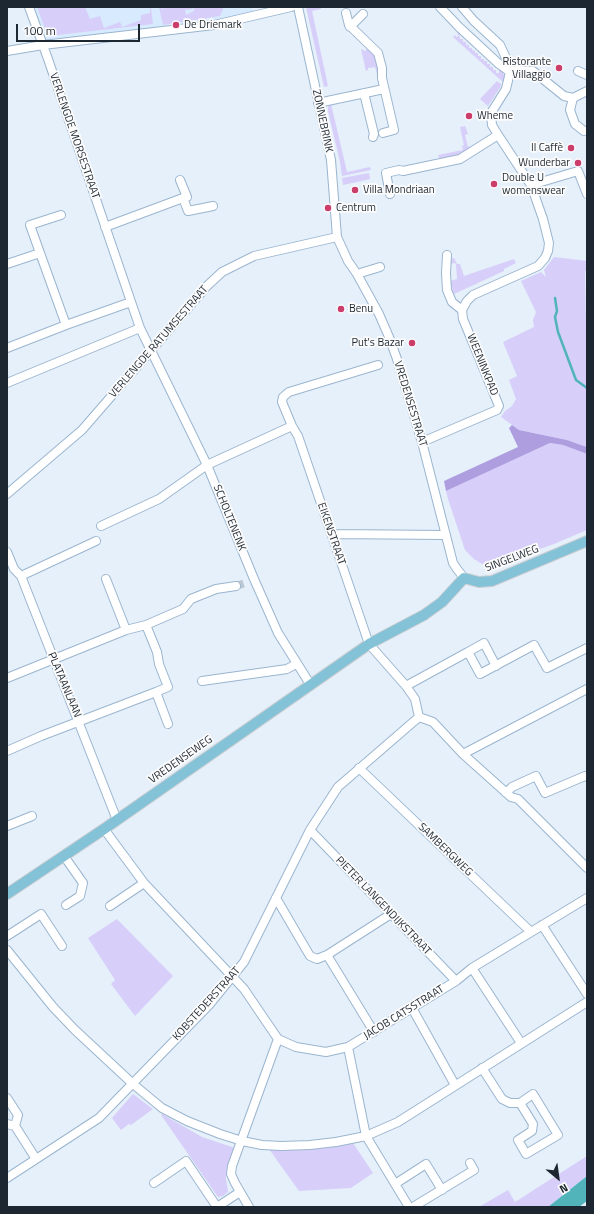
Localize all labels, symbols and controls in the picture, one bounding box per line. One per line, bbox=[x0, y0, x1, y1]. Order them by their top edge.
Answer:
scale bar bbox=[18, 16, 142, 42]
place label: De Driemark bbox=[184, 18, 242, 32]
marker: De Driemark bbox=[171, 20, 181, 30]
text: 100 m bbox=[23, 21, 56, 40]
place label: Ristorante Villaggio bbox=[502, 55, 551, 81]
marker: Ristorante Villaggio bbox=[554, 63, 564, 73]
street label: VERLENGDE MORSESTRAAT bbox=[46, 71, 102, 201]
street label: ZONNEBRINK bbox=[309, 88, 335, 154]
place label: Wheme bbox=[477, 109, 513, 123]
marker: Wheme bbox=[464, 111, 474, 121]
place label: Il Caffè bbox=[531, 141, 563, 155]
marker: Il Caffè bbox=[566, 143, 576, 153]
place label: Wunderbar bbox=[518, 156, 570, 170]
marker: Wunderbar bbox=[573, 158, 583, 168]
place label: Double U womenswear bbox=[502, 171, 565, 197]
marker: Double U womenswear bbox=[489, 179, 499, 189]
place label: Villa Mondriaan bbox=[363, 183, 435, 197]
marker: Villa Mondriaan bbox=[350, 185, 360, 195]
place label: Centrum bbox=[336, 201, 376, 215]
marker: Centrum bbox=[323, 203, 333, 213]
street label: VERLENGDE RATUMSESTRAAT bbox=[107, 283, 211, 401]
place label: Benu bbox=[349, 302, 373, 316]
marker: Benu bbox=[336, 304, 346, 314]
street label: WEENINKPAD bbox=[464, 332, 500, 398]
place label: Put's Bazar bbox=[351, 336, 404, 350]
marker: Put's Bazar bbox=[407, 338, 417, 348]
street label: VREDENSESTRAAT bbox=[391, 360, 429, 448]
street label: SCHOLTENENK bbox=[210, 483, 248, 553]
street label: EIKENSTRAAT bbox=[314, 501, 348, 567]
street label: SINGELWEG bbox=[483, 543, 541, 575]
street label: PLATAANLAAN bbox=[44, 650, 84, 720]
street label: VREDENSEWEG bbox=[147, 733, 215, 787]
street label: SAMBERGWEG bbox=[415, 821, 475, 879]
street label: PIETER LANGENDIJKSTRAAT bbox=[332, 854, 434, 958]
street label: KOBSTEDERSTRAAT bbox=[170, 964, 244, 1044]
street label: JACOB CATSSTRAAT bbox=[361, 983, 447, 1043]
north arrow bbox=[538, 1158, 578, 1198]
text: N bbox=[557, 1180, 571, 1197]

